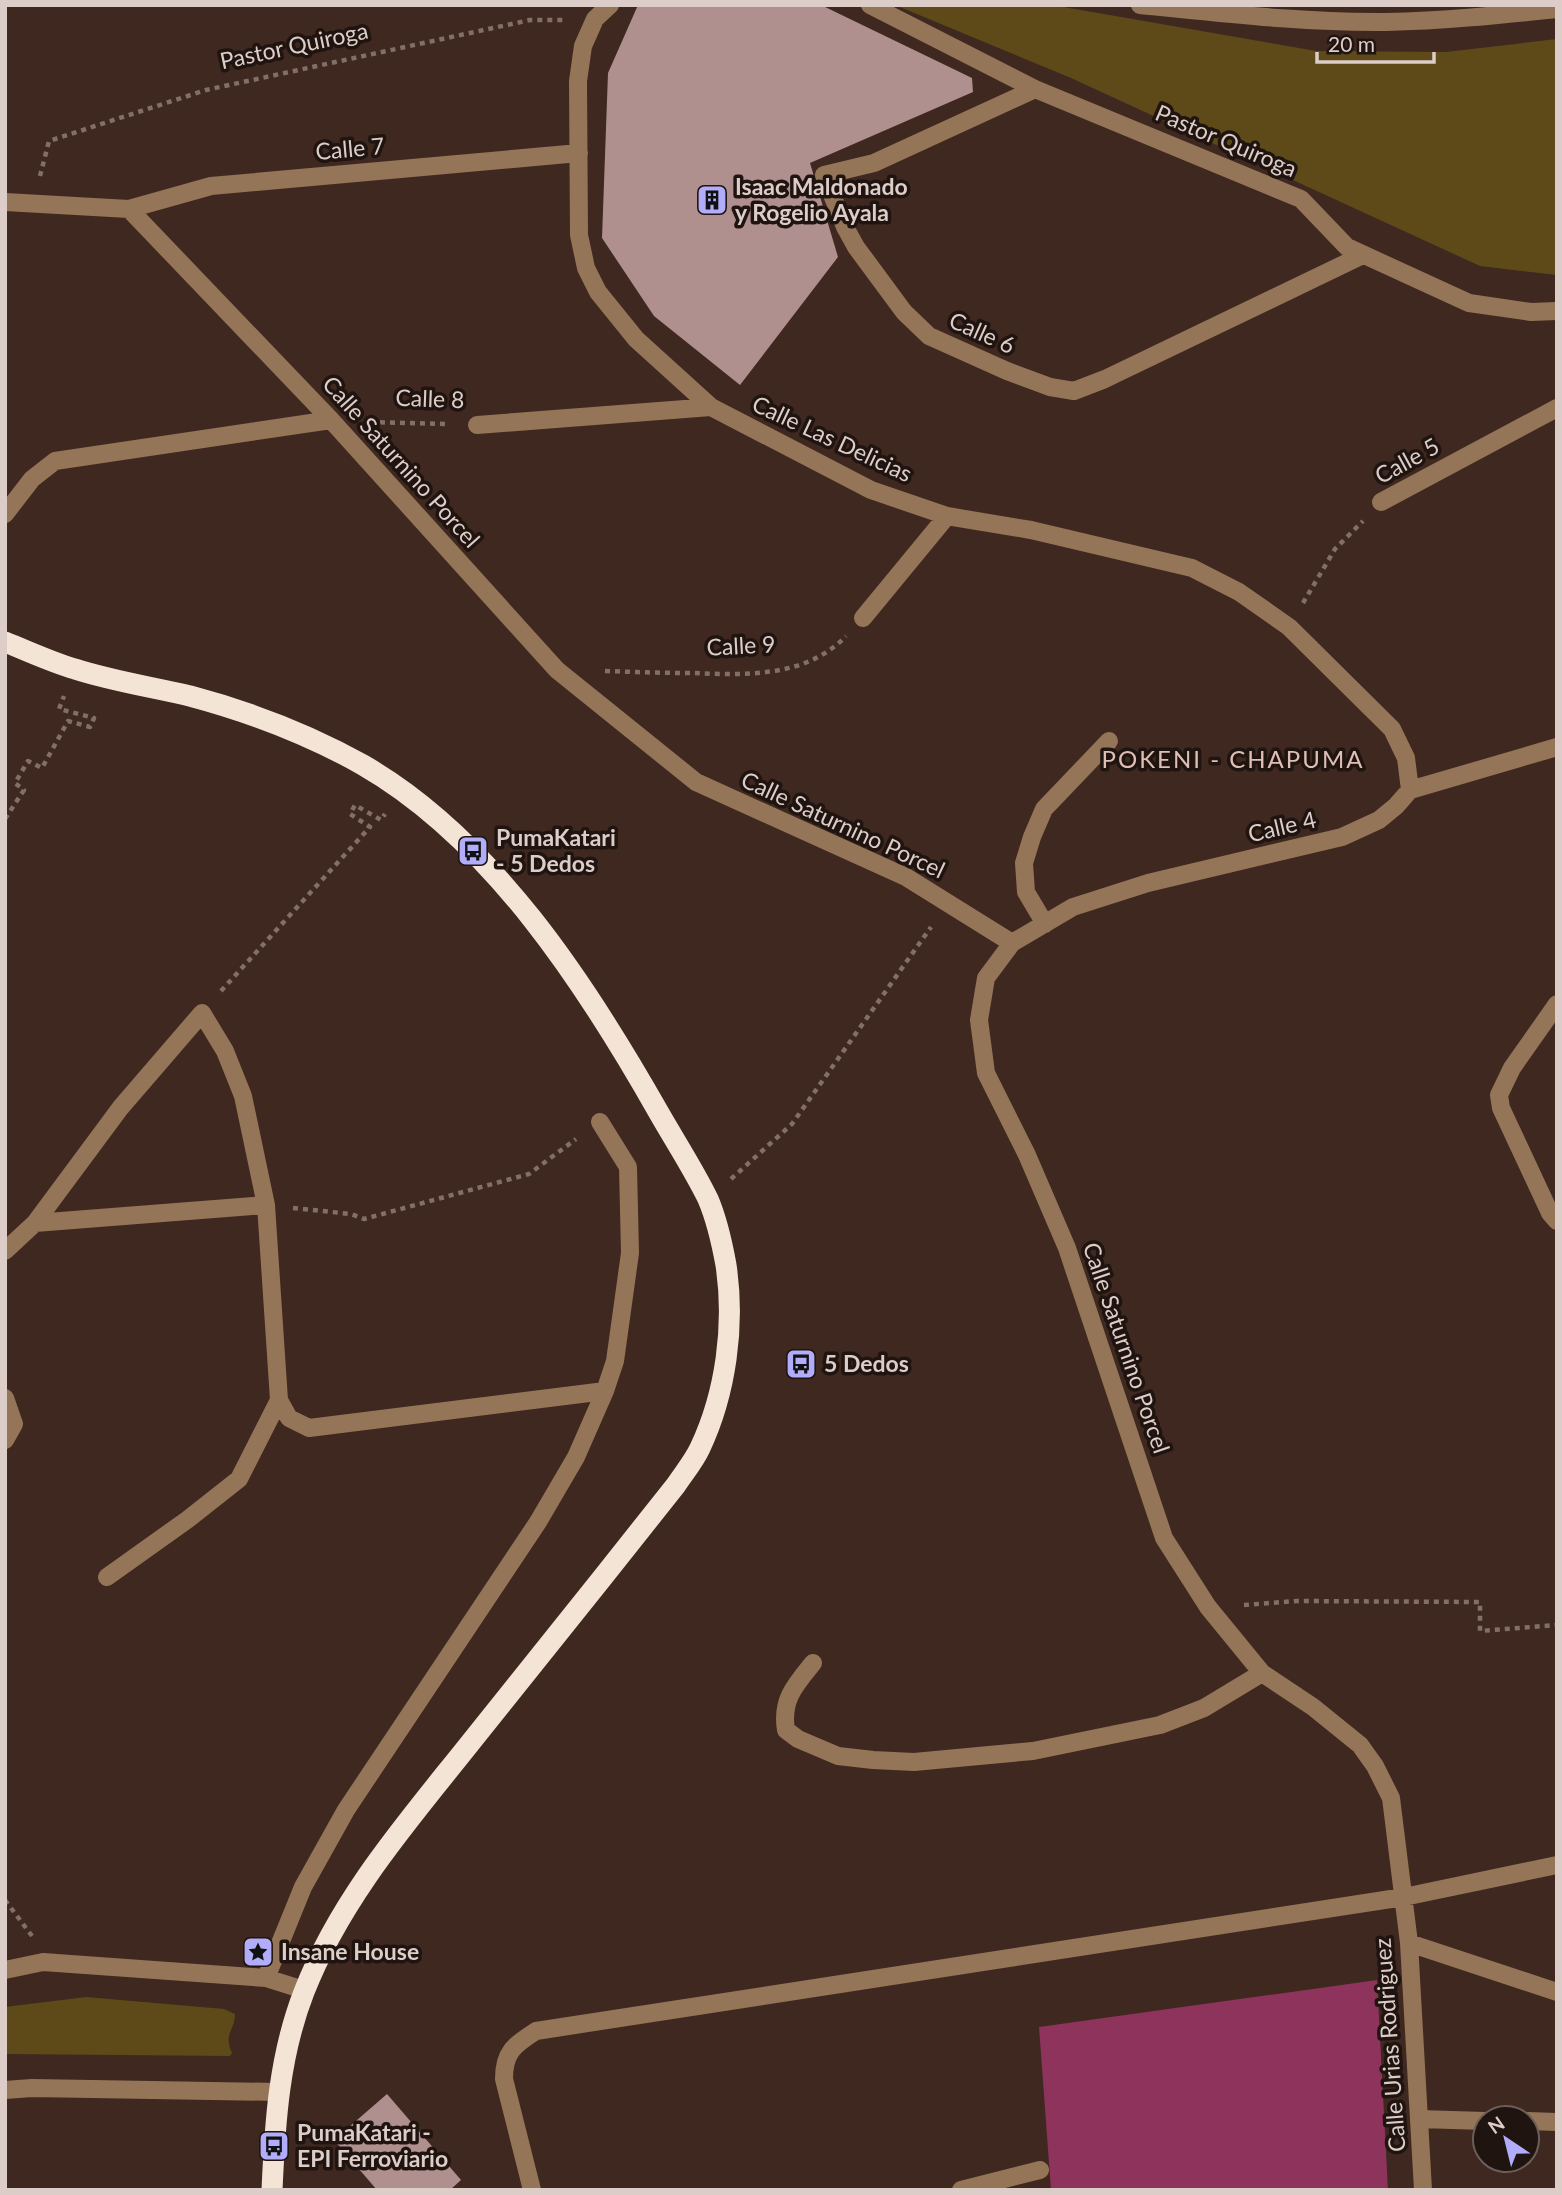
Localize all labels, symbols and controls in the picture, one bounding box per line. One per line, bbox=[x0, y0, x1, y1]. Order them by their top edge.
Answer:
street label: Pastor Quiroga bbox=[217, 16, 370, 74]
scale bar bbox=[1317, 21, 1434, 65]
text: 20 m bbox=[1328, 31, 1375, 56]
street label: Pastor Quiroga bbox=[1152, 98, 1301, 182]
street label: Calle 7 bbox=[314, 131, 386, 165]
place label: Isaac Maldonado y Rogelio Ayala bbox=[735, 172, 908, 226]
building icon: Isaac Maldonado y Rogelio Ayala bbox=[695, 183, 729, 217]
street label: Calle 6 bbox=[945, 305, 1020, 359]
street label: Calle Saturnino Porcel bbox=[317, 370, 486, 553]
street label: Calle 8 bbox=[395, 383, 465, 413]
street label: Calle Las Delicias bbox=[748, 389, 917, 487]
street label: Calle 5 bbox=[1370, 431, 1443, 489]
street label: Calle 9 bbox=[706, 629, 776, 661]
district label: POKENI - CHAPUMA bbox=[1102, 744, 1364, 773]
street label: Calle Saturnino Porcel bbox=[737, 765, 950, 884]
street label: Calle 4 bbox=[1245, 805, 1319, 847]
place label: PumaKatari - 5 Dedos bbox=[496, 823, 616, 877]
bus stop icon: PumaKatari - 5 Dedos bbox=[456, 834, 490, 868]
street label: Calle Saturnino Porcel bbox=[1078, 1238, 1176, 1457]
bus stop icon: 5 Dedos bbox=[784, 1347, 818, 1381]
place label: 5 Dedos bbox=[824, 1349, 909, 1377]
place icon: Insane House bbox=[241, 1935, 275, 1969]
place label: Insane House bbox=[281, 1937, 419, 1965]
street label: Calle Urias Rodriguez bbox=[1368, 1937, 1410, 2153]
north arrow bbox=[1471, 2104, 1541, 2174]
text: N bbox=[1483, 2111, 1509, 2138]
place label: PumaKatari - EPI Ferroviario bbox=[297, 2118, 448, 2172]
bus stop icon: PumaKatari - EPI Ferroviario bbox=[257, 2129, 291, 2163]

